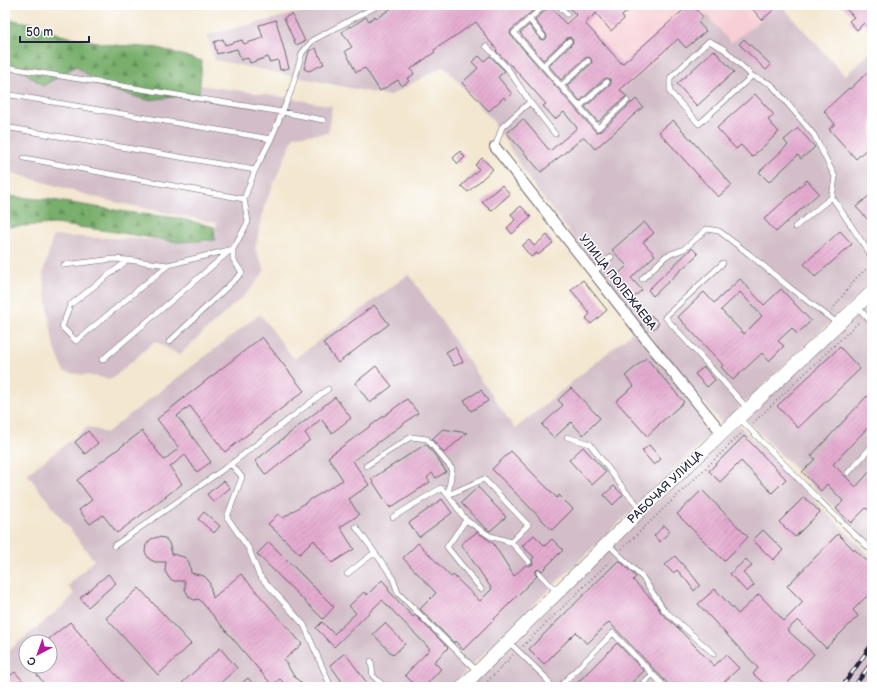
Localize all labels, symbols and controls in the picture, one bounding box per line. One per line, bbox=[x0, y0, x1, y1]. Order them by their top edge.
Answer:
scale bar bbox=[20, 18, 89, 44]
text: 50 m bbox=[26, 25, 53, 40]
street label: УЛИЦА ПОЛЕЖАЕВА bbox=[576, 231, 660, 334]
street label: РАБОЧАЯ УЛИЦА bbox=[624, 447, 707, 527]
north arrow bbox=[18, 634, 58, 674]
text: С bbox=[24, 654, 39, 669]

